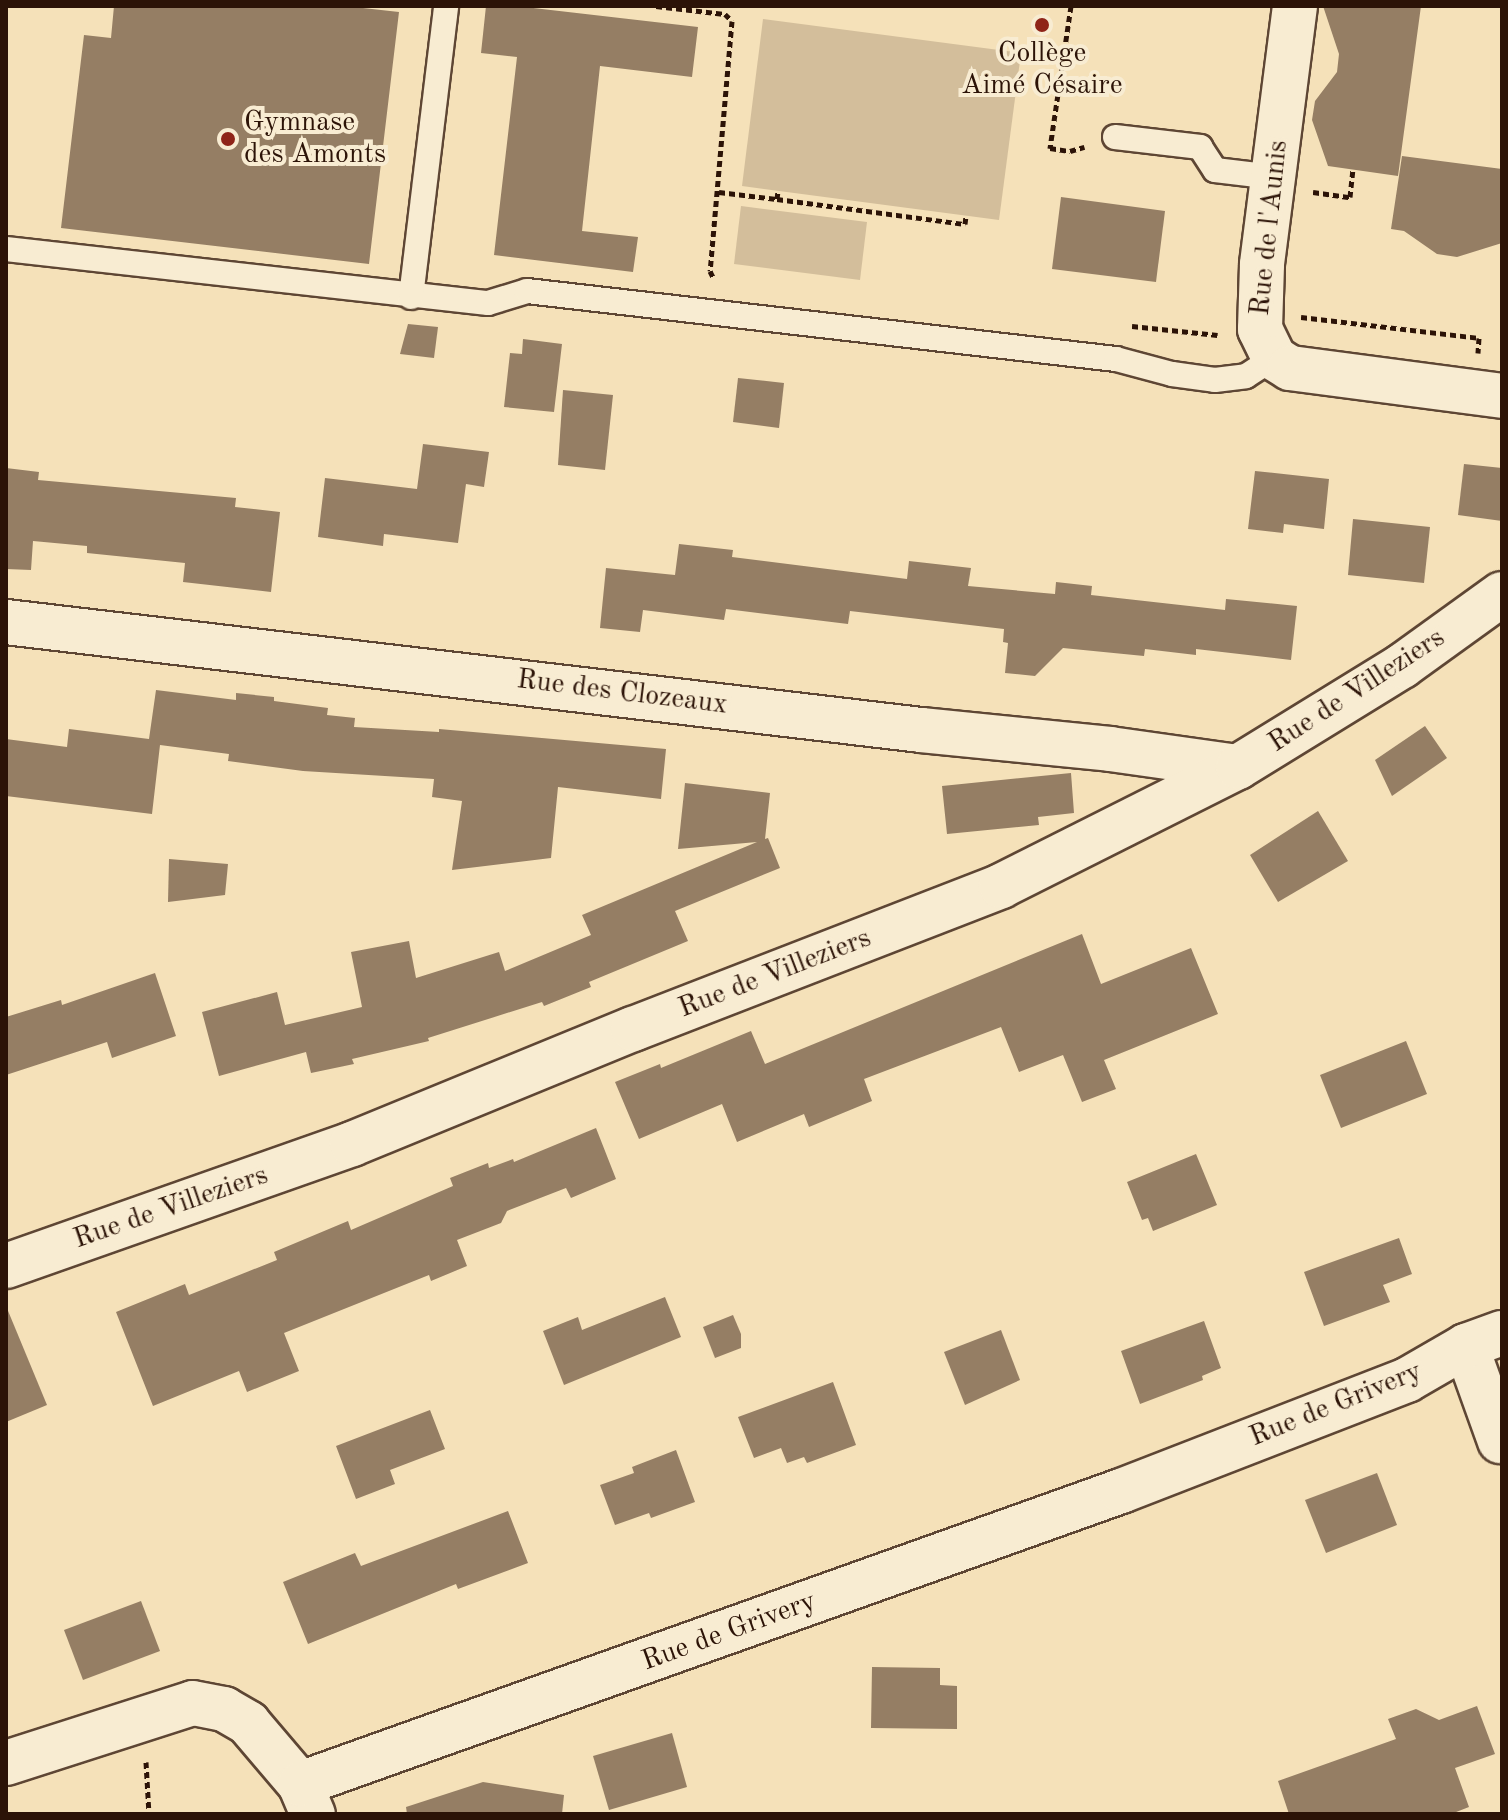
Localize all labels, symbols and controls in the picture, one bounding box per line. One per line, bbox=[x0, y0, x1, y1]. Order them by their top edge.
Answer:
marker: Collège Aimé Césaire bbox=[1033, 16, 1051, 34]
place label: Collège Aimé Césaire bbox=[961, 37, 1123, 103]
place label: Gymnase des Amonts bbox=[244, 106, 386, 172]
marker: Gymnase des Amonts bbox=[219, 130, 237, 148]
street label: Rue de l'Aunis bbox=[1244, 138, 1296, 318]
street label: Rue de Villeziers bbox=[1263, 622, 1451, 760]
street label: Rue des Clozeaux bbox=[515, 663, 729, 723]
street label: Rue de Villeziers bbox=[674, 922, 876, 1026]
street label: Rue de Villeziers bbox=[69, 1159, 273, 1257]
street label: Rue de Grivery bbox=[1245, 1355, 1427, 1455]
street label: Rue de Grivery bbox=[637, 1585, 821, 1679]

